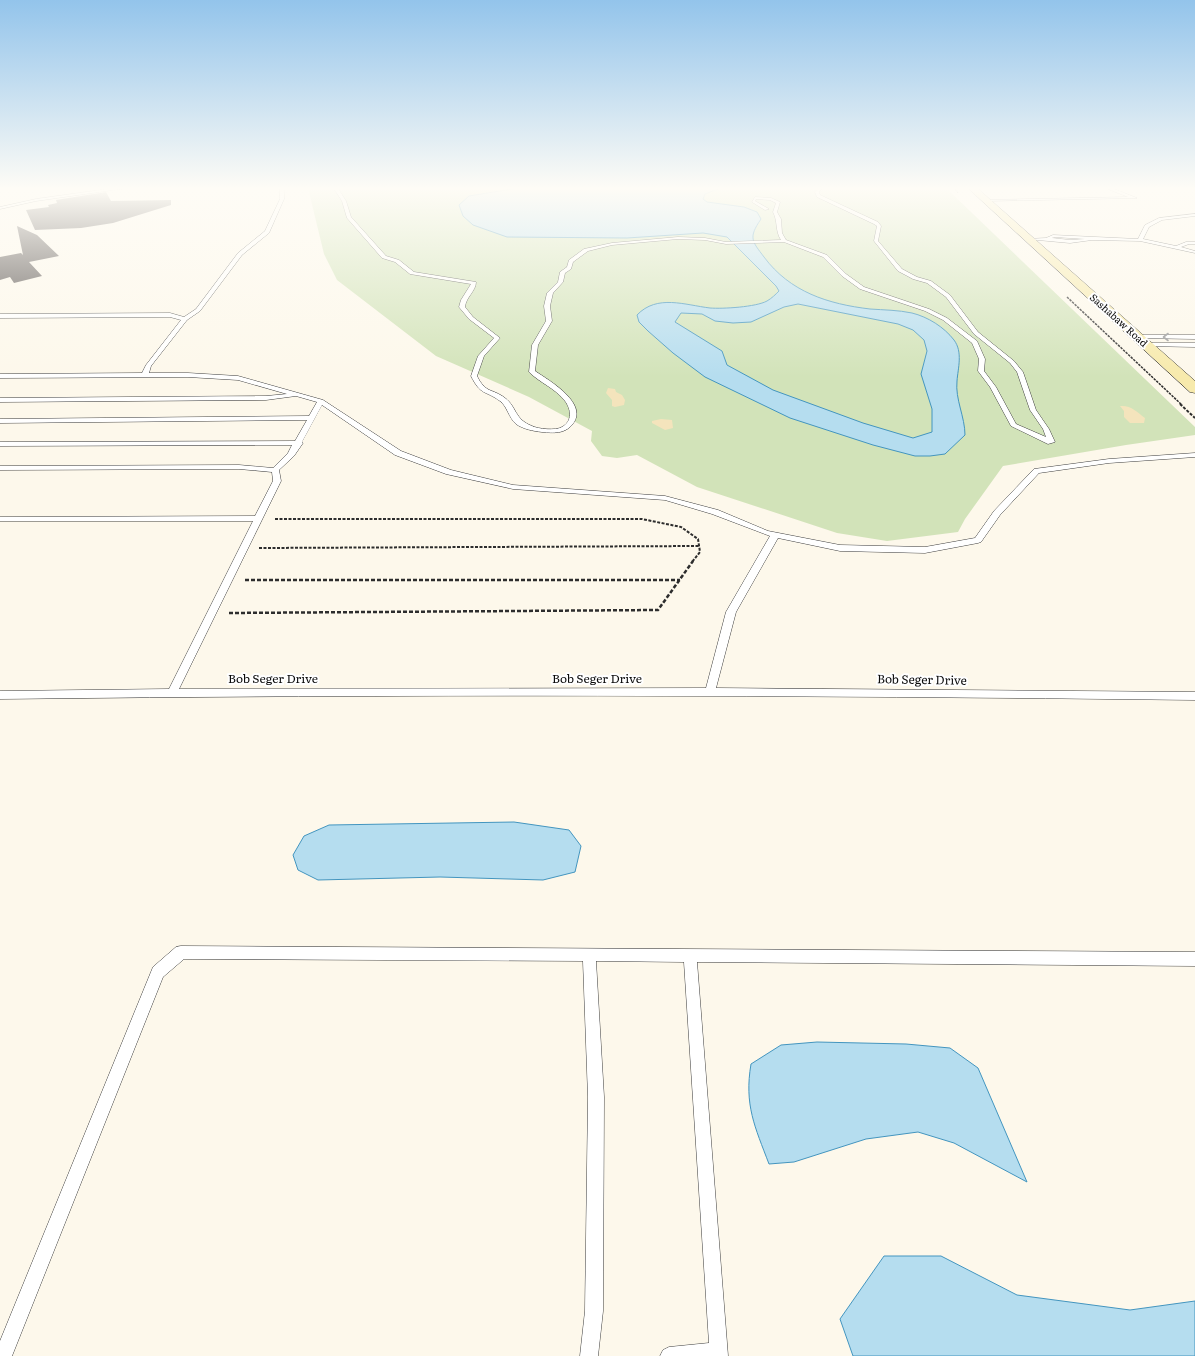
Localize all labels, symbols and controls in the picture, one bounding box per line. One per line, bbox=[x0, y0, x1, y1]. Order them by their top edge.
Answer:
street label: Sashabaw Road bbox=[1087, 290, 1152, 350]
one-way arrow bbox=[1163, 333, 1169, 341]
street label: Bob Seger Drive bbox=[228, 669, 318, 687]
street label: Bob Seger Drive bbox=[552, 669, 642, 687]
street label: Bob Seger Drive bbox=[877, 669, 967, 689]

